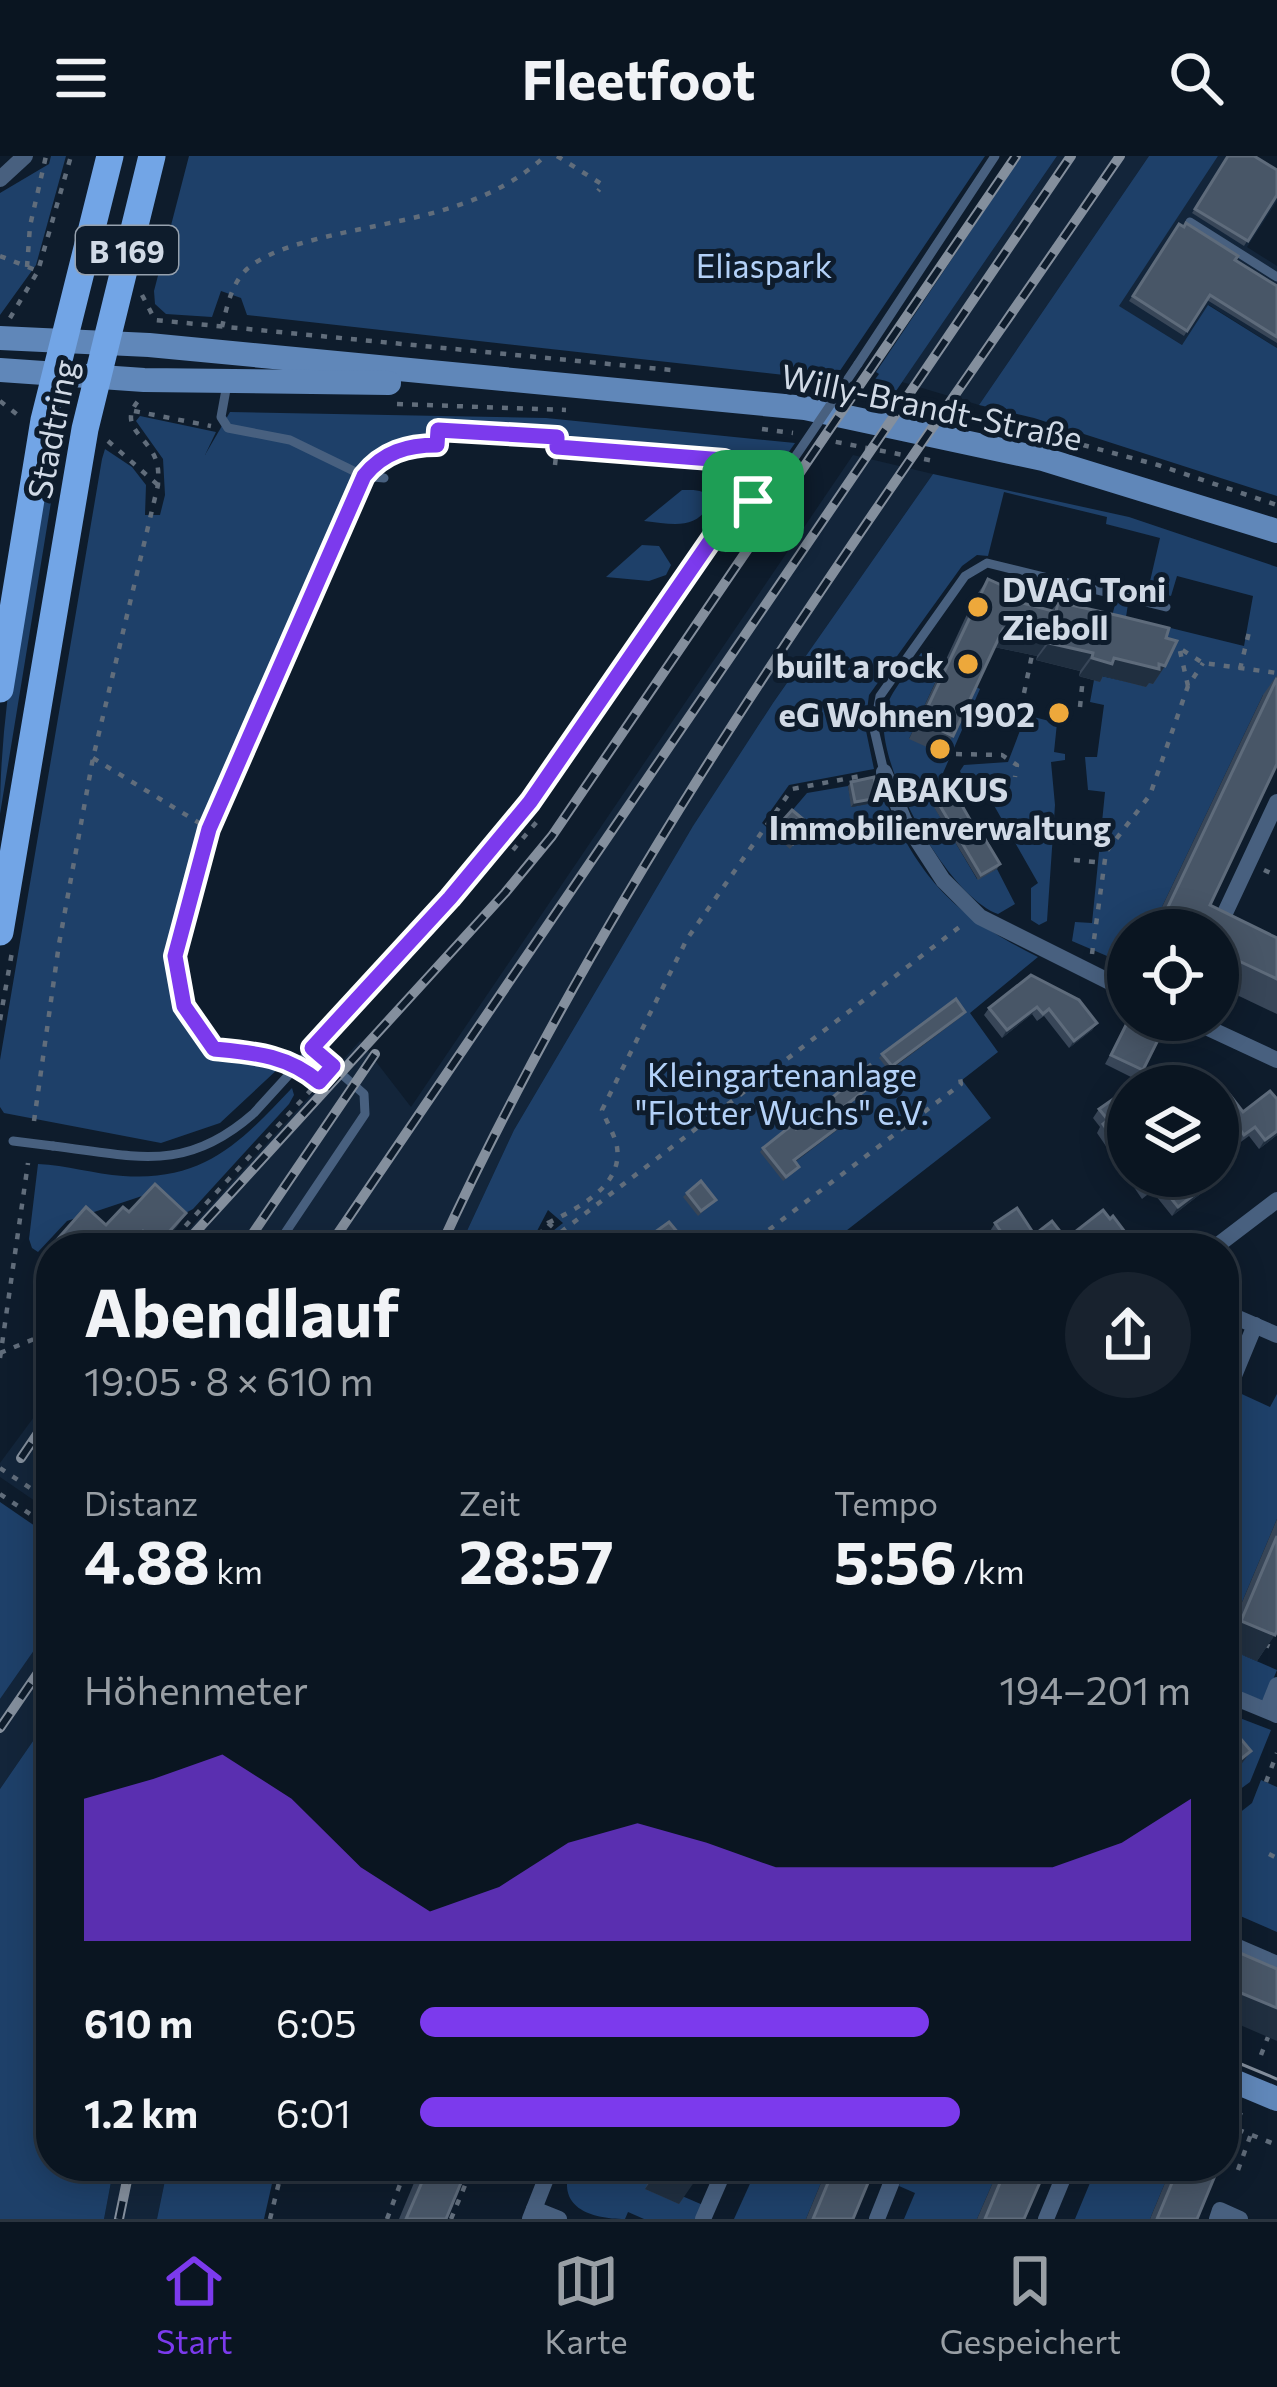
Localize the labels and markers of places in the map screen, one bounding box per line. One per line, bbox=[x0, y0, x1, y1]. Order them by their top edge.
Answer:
pin bbox=[702, 450, 804, 552]
place label: DVAG Toni Zieboll bbox=[1002, 568, 1166, 647]
marker: DVAG Toni Zieboll bbox=[965, 594, 991, 620]
place label: built a rock bbox=[776, 644, 944, 685]
marker: built a rock bbox=[955, 651, 981, 677]
place label: eG Wohnen 1902 bbox=[779, 693, 1035, 734]
marker: eG Wohnen 1902 bbox=[1046, 700, 1072, 726]
marker: ABAKUS Immobilienverwaltung bbox=[927, 736, 953, 762]
place label: ABAKUS Immobilienverwaltung bbox=[769, 768, 1111, 847]

